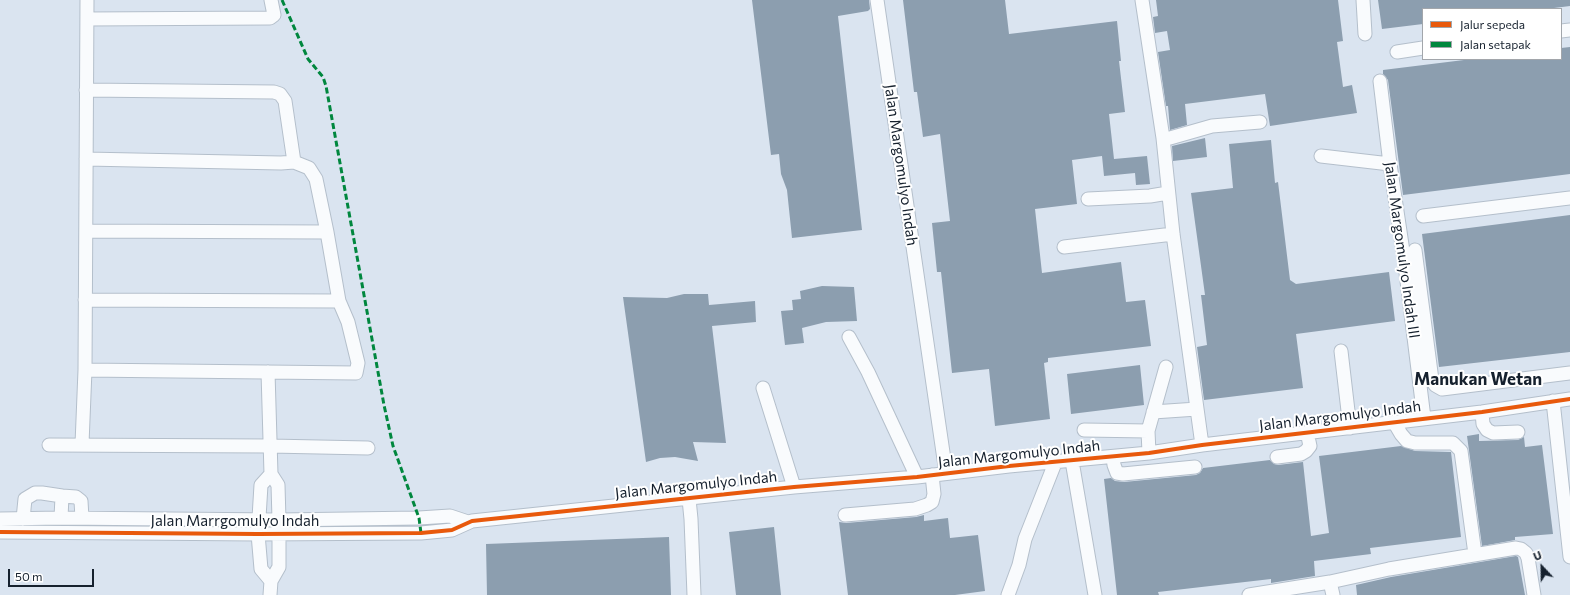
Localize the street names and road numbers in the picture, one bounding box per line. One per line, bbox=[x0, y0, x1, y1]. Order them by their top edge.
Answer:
street label: Jalan Margomulyo Indah bbox=[881, 83, 921, 247]
street label: Jalan Margomulyo Indah III bbox=[1381, 160, 1423, 340]
street label: Jalan Margomulyo Indah bbox=[1258, 397, 1422, 435]
street label: Jalan Margomulyo Indah bbox=[937, 437, 1101, 471]
street label: Jalan Margomulyo Indah bbox=[614, 468, 778, 502]
street label: Jalan Marrgomulyo Indah bbox=[151, 512, 319, 530]

